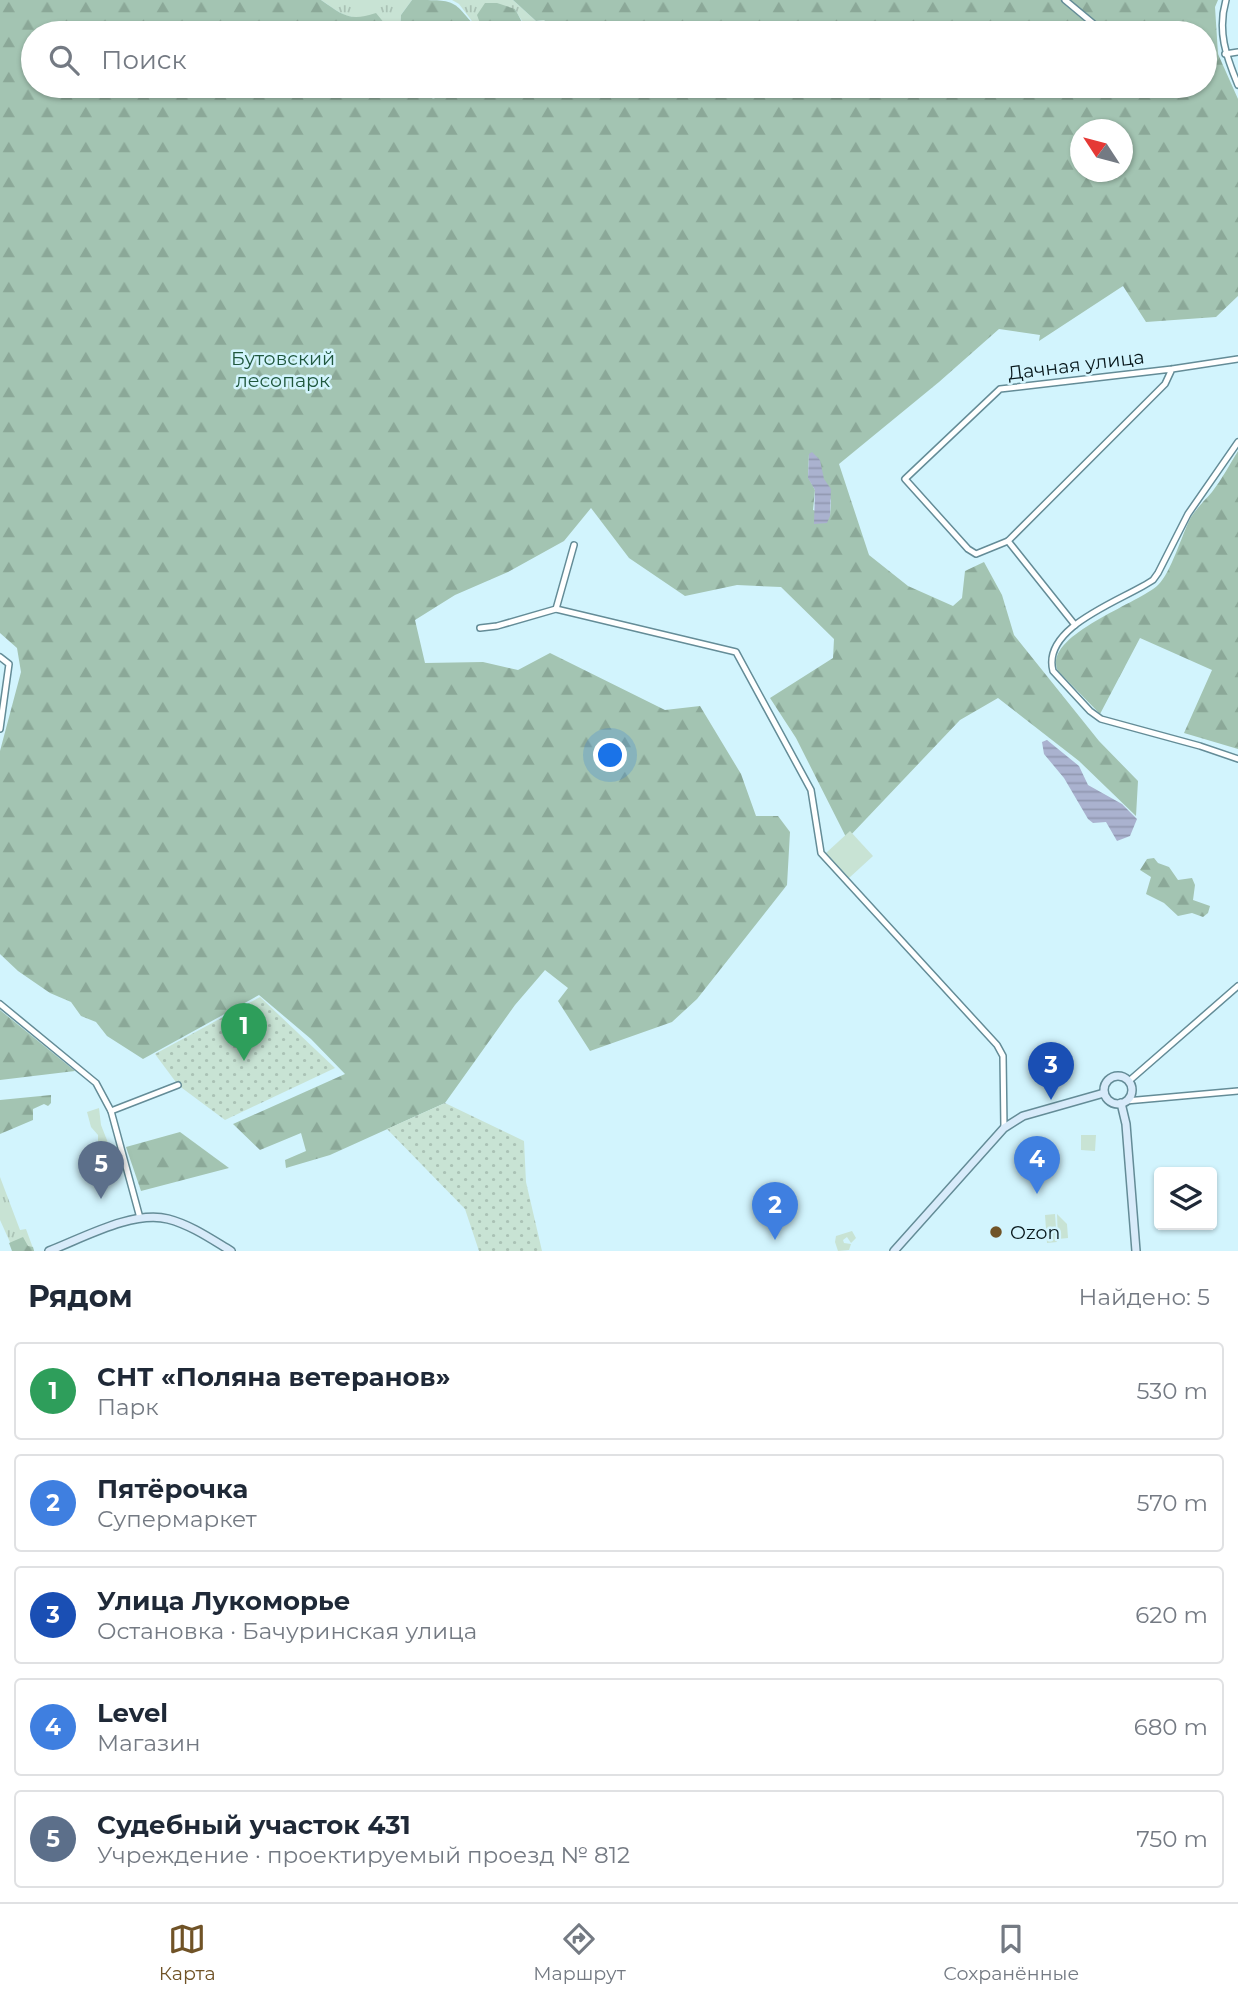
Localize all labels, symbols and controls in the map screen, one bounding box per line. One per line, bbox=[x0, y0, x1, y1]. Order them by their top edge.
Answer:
search box bbox=[21, 21, 1217, 98]
icon: search bbox=[45, 41, 83, 79]
text: Поиск bbox=[101, 44, 187, 76]
north arrow bbox=[1070, 119, 1133, 182]
street label: Дачная улица bbox=[1006, 345, 1146, 385]
park label: Бутовский лесопарк bbox=[231, 347, 335, 392]
your location bbox=[593, 738, 627, 772]
pin: 1 bbox=[221, 1003, 267, 1061]
pin: 3 bbox=[1028, 1042, 1074, 1100]
pin: 4 bbox=[1014, 1136, 1060, 1194]
pin: 5 bbox=[78, 1141, 124, 1199]
map controls bbox=[1154, 1167, 1217, 1230]
button: layers bbox=[1154, 1167, 1217, 1230]
pin: 2 bbox=[752, 1182, 798, 1240]
place label: Ozon bbox=[1010, 1221, 1060, 1244]
marker: Ozon bbox=[988, 1224, 1004, 1240]
text: Рядом bbox=[28, 1278, 133, 1315]
text: Найдено: 5 bbox=[1079, 1283, 1210, 1311]
text: СНТ «Поляна ветеранов» bbox=[97, 1361, 450, 1393]
text: 1 bbox=[48, 1377, 58, 1405]
text: 530 m bbox=[1136, 1377, 1208, 1405]
text: Парк bbox=[97, 1393, 159, 1421]
text: Пятёрочка bbox=[97, 1473, 248, 1505]
text: 2 bbox=[46, 1489, 60, 1517]
text: 570 m bbox=[1137, 1489, 1208, 1517]
text: Супермаркет bbox=[97, 1505, 257, 1533]
text: Улица Лукоморье bbox=[97, 1585, 351, 1617]
text: 3 bbox=[46, 1601, 60, 1629]
text: 620 m bbox=[1135, 1601, 1208, 1629]
text: Остановка · Бачуринская улица bbox=[97, 1617, 477, 1645]
text: Level bbox=[97, 1697, 168, 1729]
text: 4 bbox=[45, 1713, 61, 1741]
text: 680 m bbox=[1134, 1713, 1208, 1741]
text: Магазин bbox=[97, 1729, 201, 1757]
text: Судебный участок 431 bbox=[97, 1809, 411, 1841]
text: 5 bbox=[46, 1825, 60, 1853]
text: 750 m bbox=[1136, 1825, 1208, 1853]
text: Учреждение · проектируемый проезд № 812 bbox=[97, 1841, 630, 1869]
tab: Карта bbox=[159, 1920, 216, 1985]
tab: Маршрут bbox=[533, 1920, 626, 1985]
tab: Сохранённые bbox=[943, 1920, 1079, 1985]

